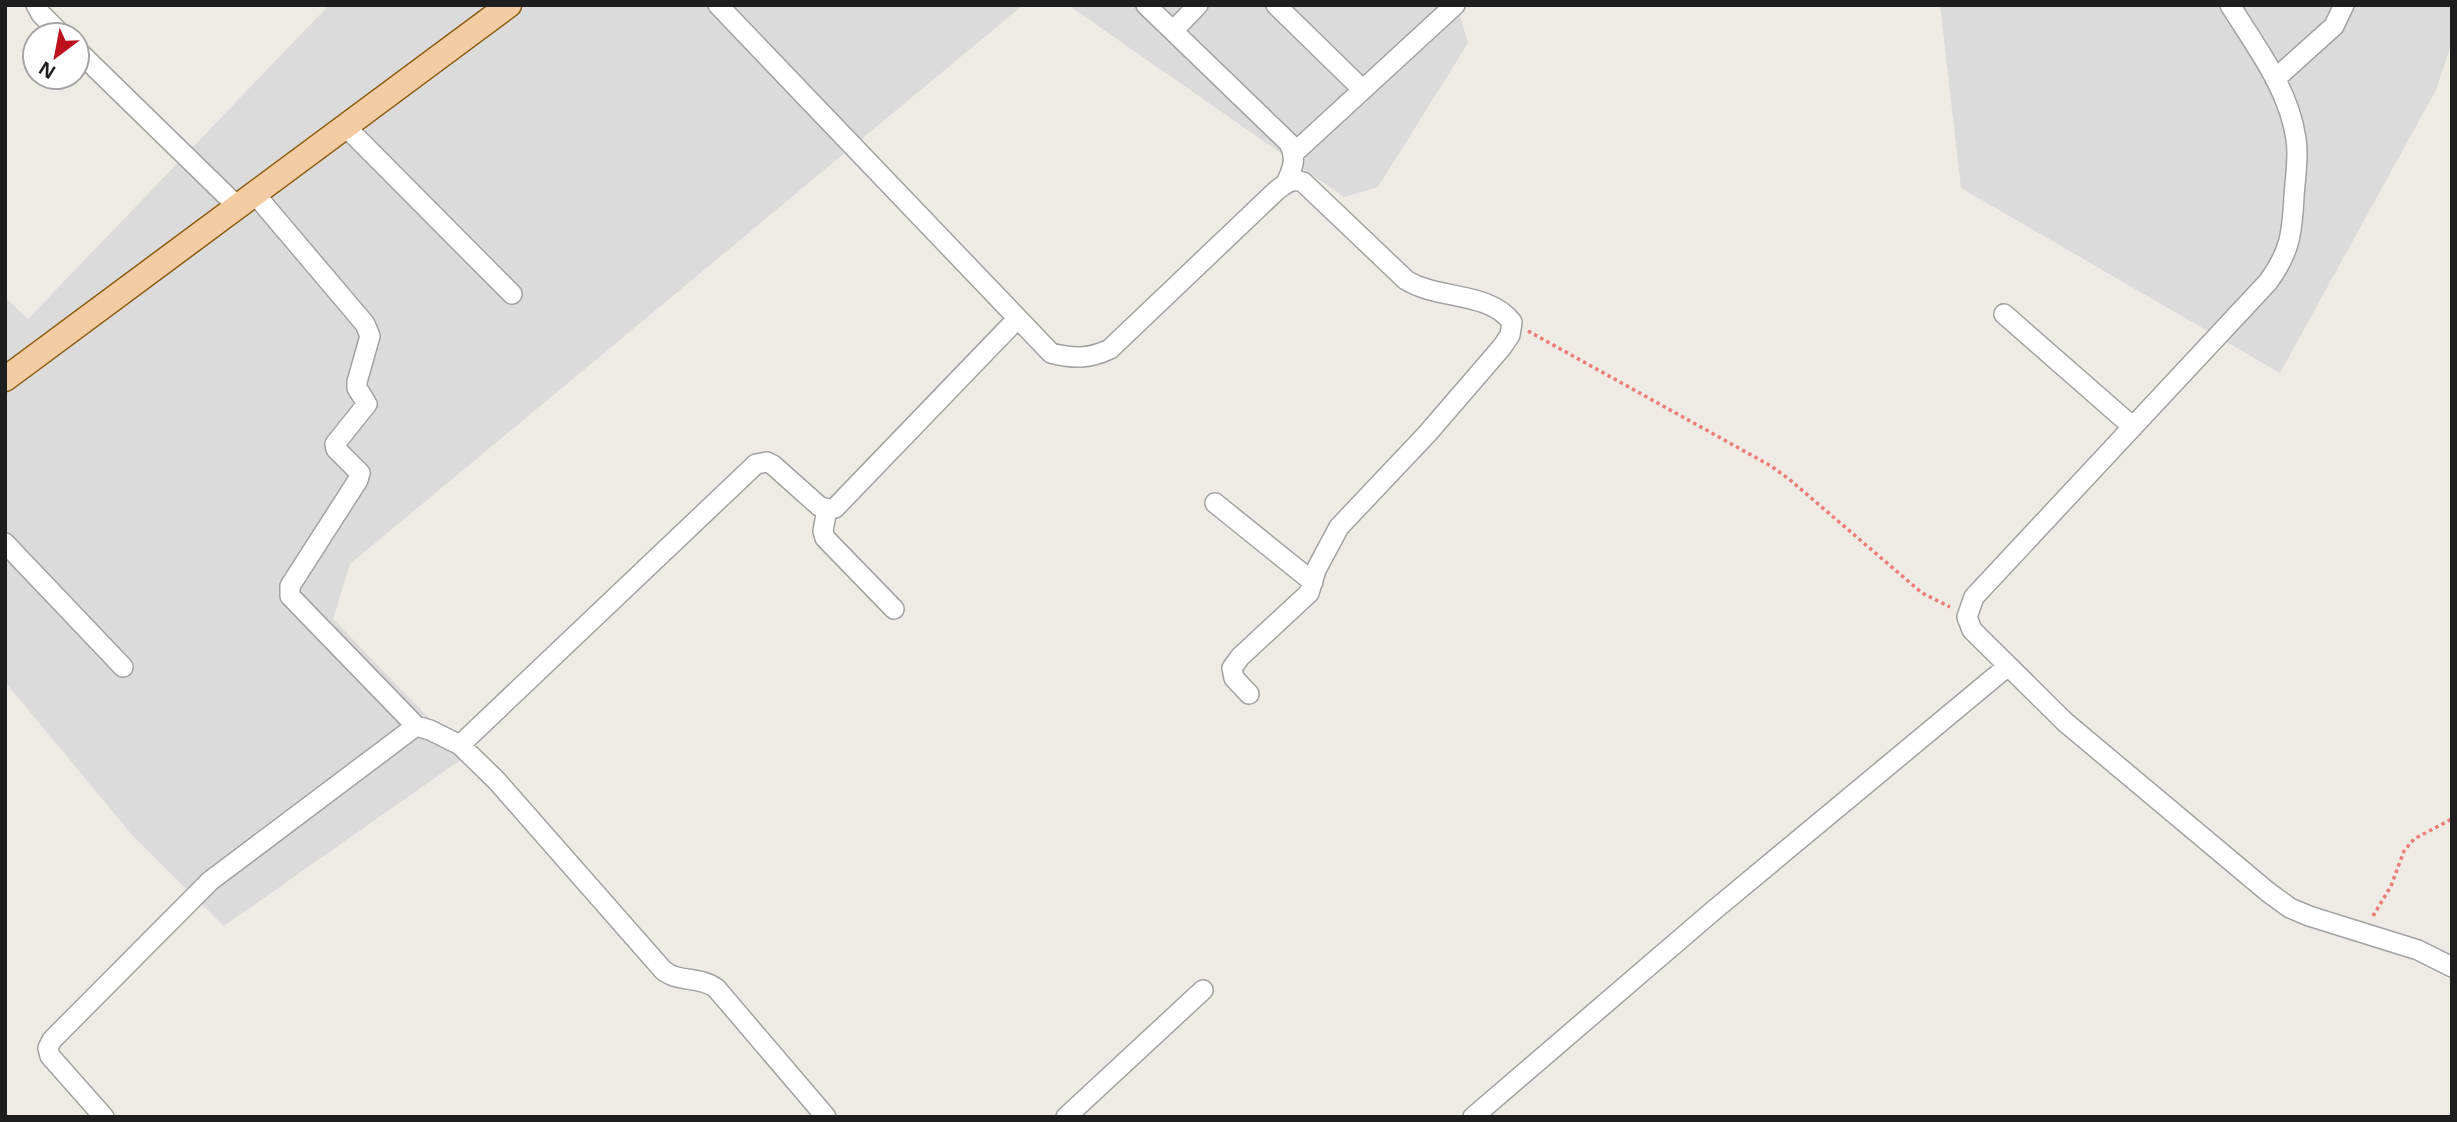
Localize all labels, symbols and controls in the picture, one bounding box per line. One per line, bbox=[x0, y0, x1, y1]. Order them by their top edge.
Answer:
north arrow bbox=[21, 21, 91, 91]
text: N bbox=[34, 55, 60, 86]

